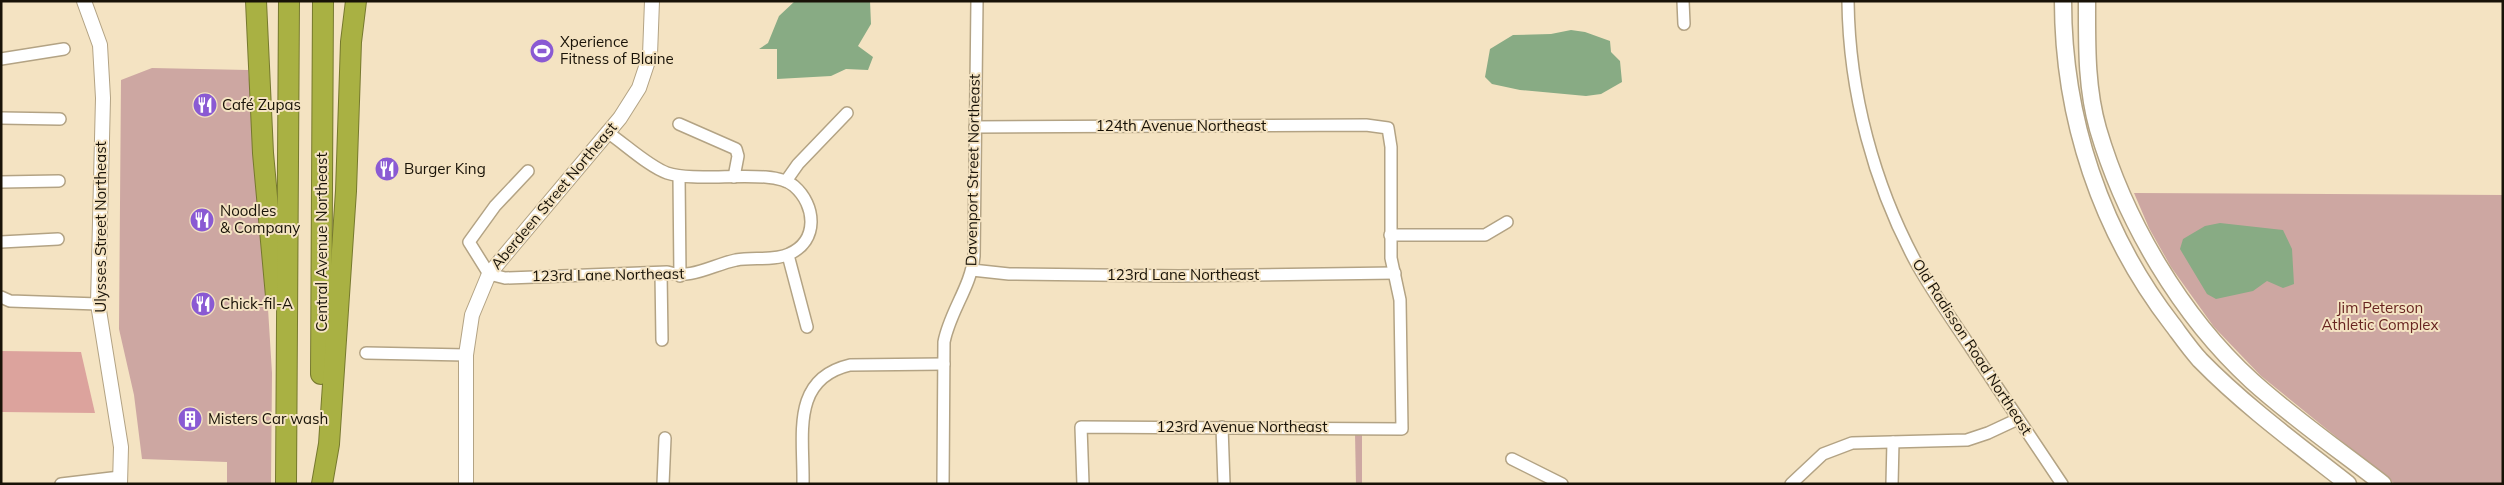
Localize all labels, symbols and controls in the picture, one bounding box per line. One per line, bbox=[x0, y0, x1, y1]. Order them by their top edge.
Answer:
place label: Xperience Fitness of Blaine bbox=[560, 32, 674, 68]
sports icon: Xperience Fitness of Blaine bbox=[529, 38, 555, 64]
street label: Davenport Street Northeast bbox=[961, 74, 984, 266]
restaurant icon: Café Zupas bbox=[192, 92, 218, 118]
place label: Café Zupas bbox=[222, 95, 301, 114]
street label: 124th Avenue Northeast bbox=[1096, 116, 1266, 135]
street label: Aberdeen Street Northeast bbox=[486, 118, 621, 273]
street label: Ulysses Street Northeast bbox=[91, 141, 110, 313]
street label: Central Avenue Northeast bbox=[312, 152, 331, 332]
restaurant icon: Burger King bbox=[374, 156, 400, 182]
place label: Burger King bbox=[404, 159, 486, 178]
place label: Noodles & Company bbox=[220, 201, 300, 237]
restaurant icon: Noodles & Company bbox=[189, 207, 215, 233]
street label: Old Radisson Road Northeast bbox=[1908, 255, 2037, 438]
street label: 123rd Lane Northeast bbox=[531, 264, 685, 285]
street label: 123rd Lane Northeast bbox=[1107, 265, 1259, 284]
restaurant icon: Chick-fil-A bbox=[190, 291, 216, 317]
place label: Chick-fil-A bbox=[220, 294, 293, 313]
park label: Jim Peterson Athletic Complex bbox=[2322, 298, 2438, 334]
building icon: Misters Car wash bbox=[177, 406, 203, 432]
place label: Misters Car wash bbox=[208, 409, 328, 428]
street label: 123rd Avenue Northeast bbox=[1157, 417, 1327, 436]

